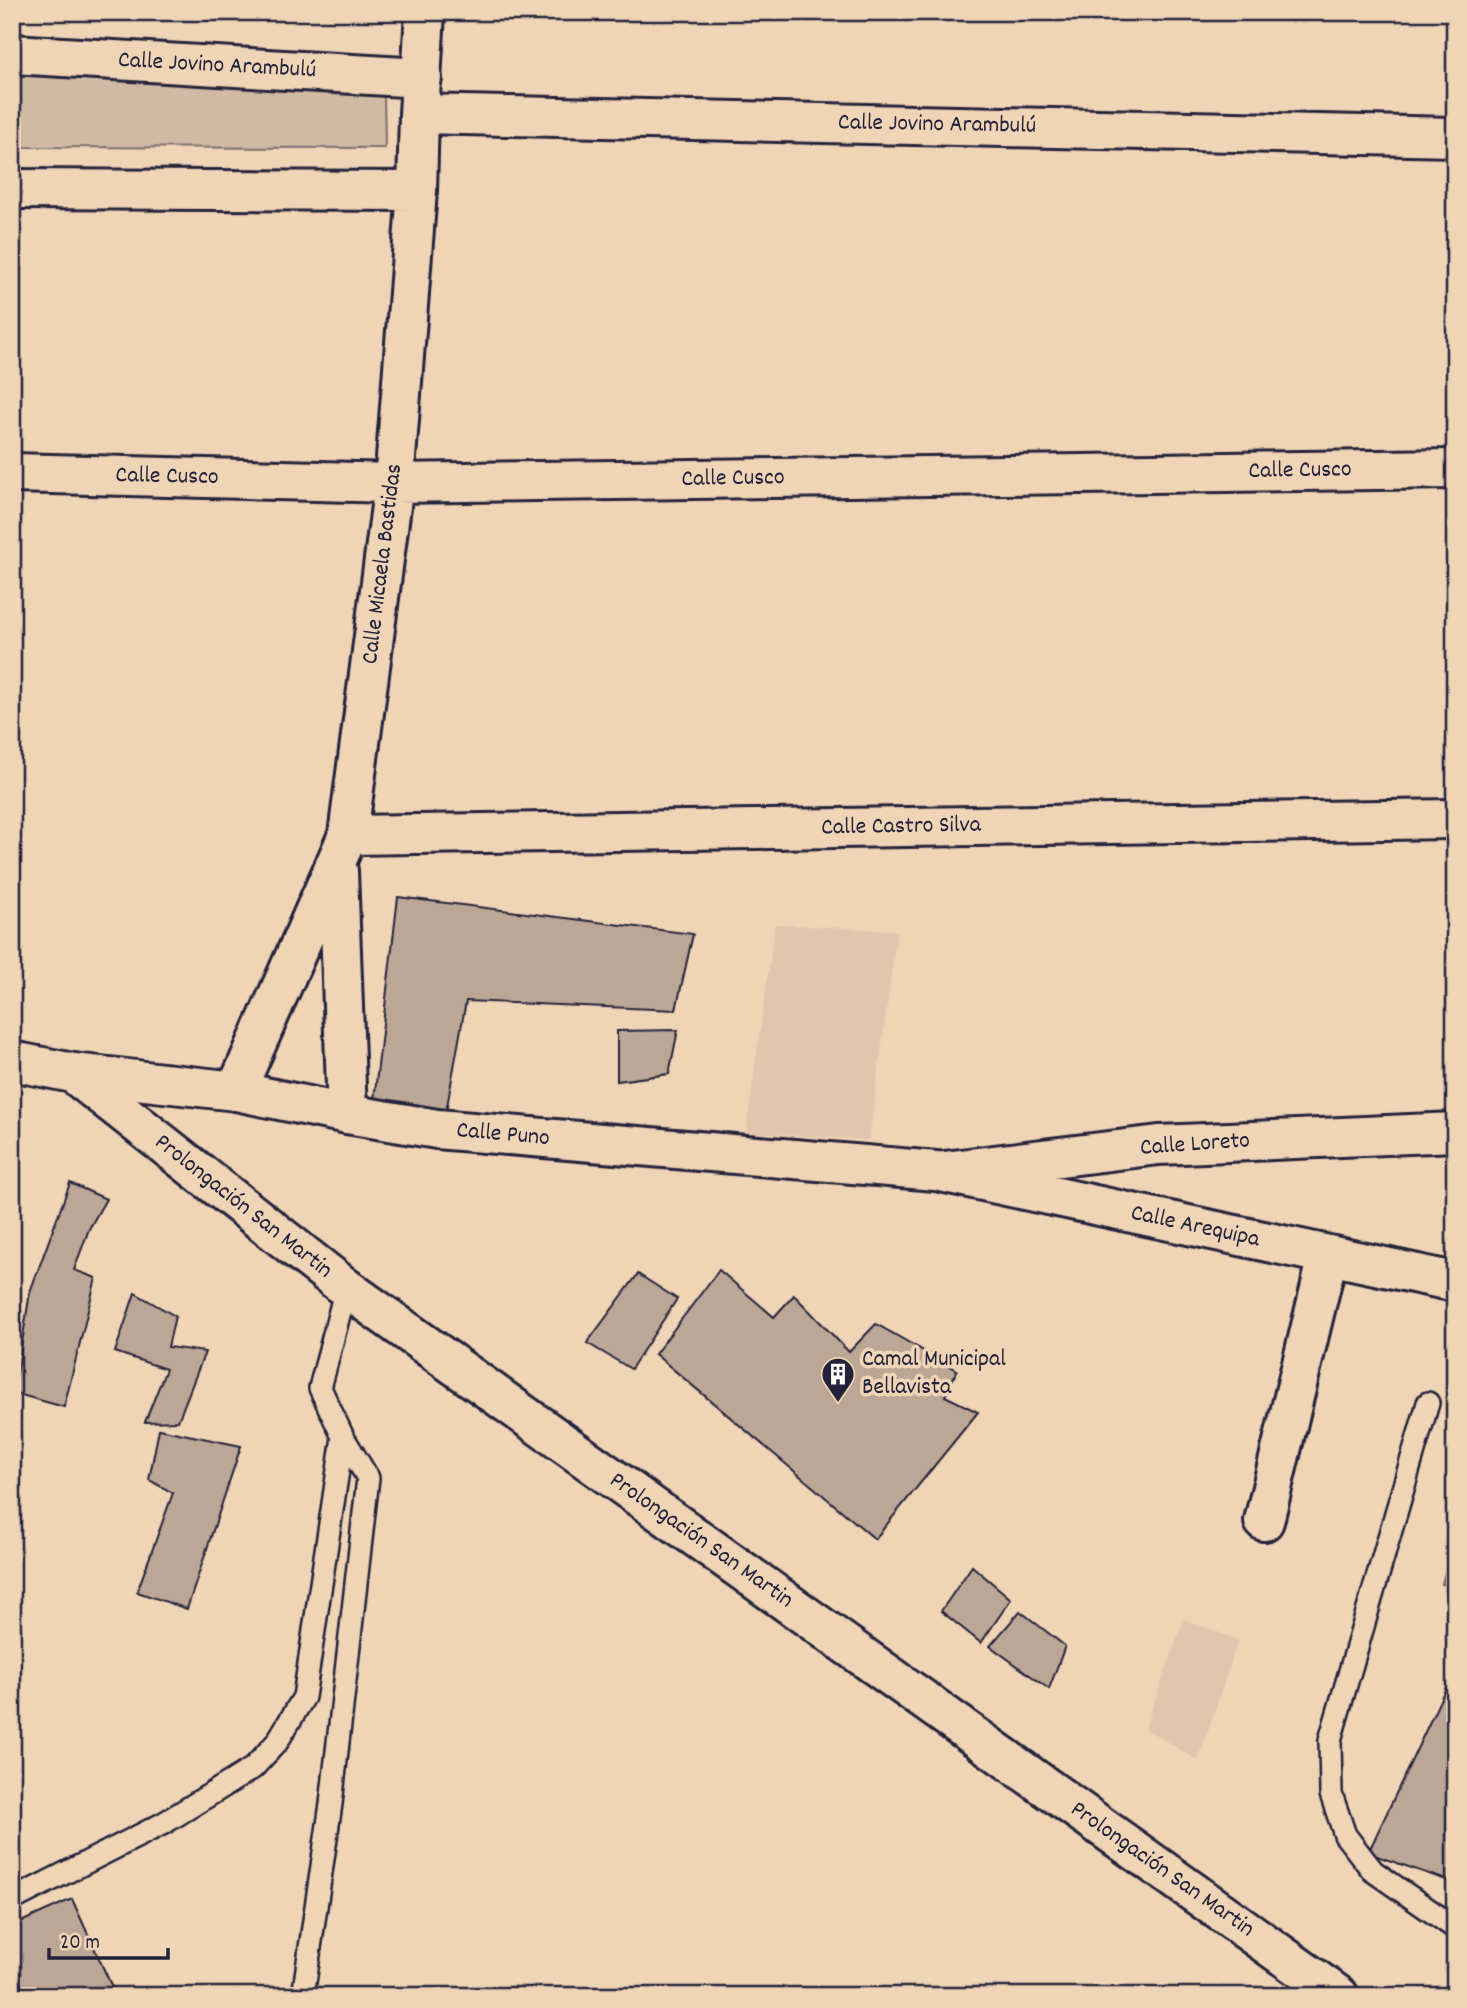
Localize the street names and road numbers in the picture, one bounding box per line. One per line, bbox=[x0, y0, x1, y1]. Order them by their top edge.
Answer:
street label: Calle Jovino Arambulú bbox=[117, 44, 317, 88]
street label: Calle Jovino Arambulú bbox=[838, 106, 1036, 144]
street label: Calle Cusco bbox=[1248, 453, 1352, 489]
street label: Calle Cusco bbox=[115, 459, 219, 495]
street label: Calle Cusco bbox=[681, 461, 785, 497]
street label: Calle Micaela Bastidas bbox=[354, 462, 412, 666]
street label: Calle Castro Silva bbox=[821, 809, 982, 845]
street label: Calle Puno bbox=[455, 1114, 551, 1156]
street label: Calle Loreto bbox=[1139, 1124, 1251, 1166]
street label: Prolongación San Martin bbox=[147, 1126, 339, 1288]
street label: Calle Arequipa bbox=[1127, 1197, 1263, 1257]
street label: Prolongación San Martin bbox=[602, 1465, 800, 1617]
street label: Prolongación San Martin bbox=[1063, 1794, 1261, 1946]

